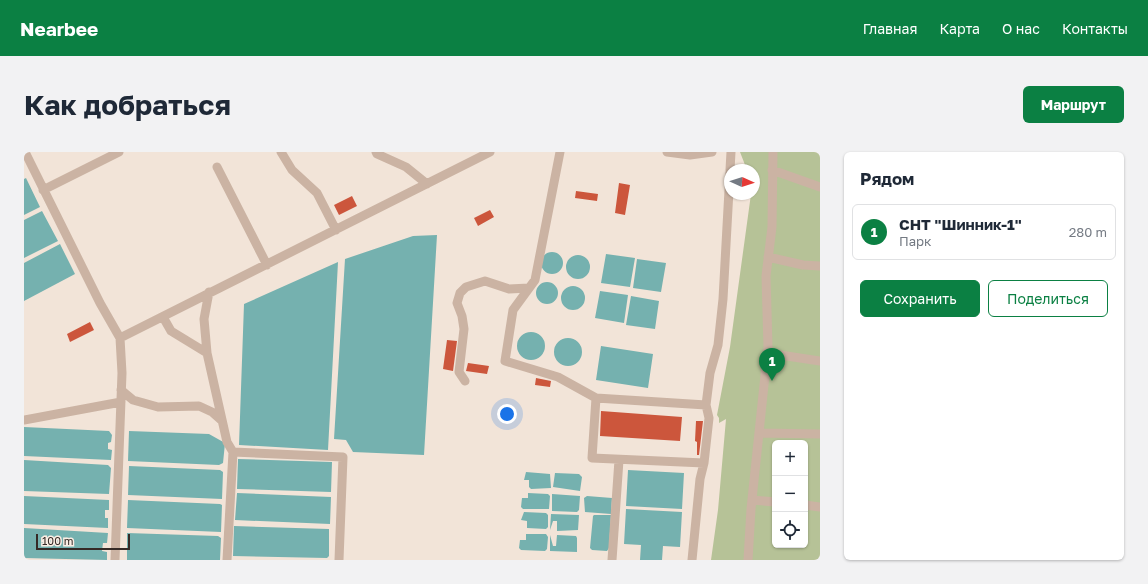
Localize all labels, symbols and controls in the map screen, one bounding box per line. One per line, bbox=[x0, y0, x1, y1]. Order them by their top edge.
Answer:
text: Nearbee bbox=[20, 17, 98, 40]
text: Главная bbox=[863, 20, 917, 37]
text: Карта bbox=[939, 20, 980, 37]
text: О нас bbox=[1002, 20, 1040, 37]
text: Контакты bbox=[1062, 20, 1128, 37]
button: Маршрут bbox=[1023, 86, 1124, 123]
text: Как добраться bbox=[24, 88, 231, 121]
north arrow bbox=[724, 164, 760, 200]
text: Рядом bbox=[860, 168, 914, 189]
text: СНТ "Шинник-1" bbox=[899, 215, 1022, 233]
text: 1 bbox=[871, 224, 877, 240]
text: 280 m bbox=[1069, 224, 1107, 240]
text: Парк bbox=[899, 233, 932, 249]
button: Сохранить bbox=[860, 280, 980, 317]
button: Поделиться bbox=[988, 280, 1108, 317]
pin: 1 bbox=[759, 348, 785, 381]
your location bbox=[497, 404, 517, 424]
map controls bbox=[772, 440, 808, 548]
button: + bbox=[772, 440, 808, 476]
button: − bbox=[772, 476, 808, 512]
button: locate bbox=[772, 512, 808, 548]
scale bar bbox=[36, 532, 130, 551]
text: 100 m bbox=[42, 534, 73, 547]

